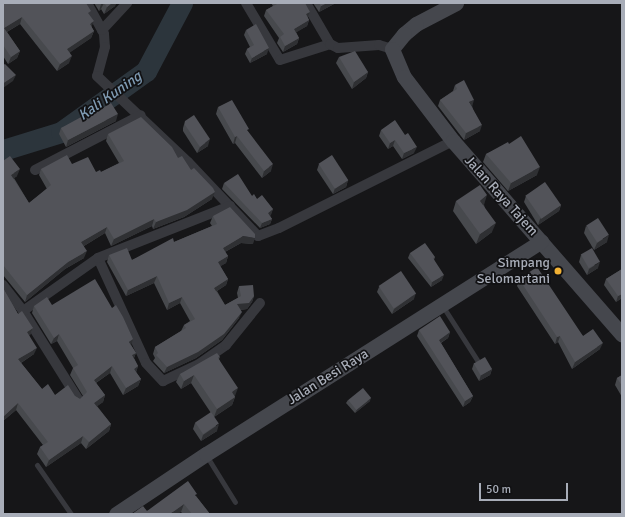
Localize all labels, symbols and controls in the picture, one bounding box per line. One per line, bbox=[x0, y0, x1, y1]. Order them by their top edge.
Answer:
water label: Kali Kuning bbox=[75, 68, 145, 124]
street label: Jalan Raya Tajem bbox=[461, 153, 541, 239]
place label: Simpang Selomartani bbox=[477, 255, 550, 288]
marker: Simpang Selomartani bbox=[553, 266, 563, 276]
street label: Jalan Besi Raya bbox=[284, 345, 372, 409]
scale bar bbox=[481, 475, 570, 501]
text: 50 m bbox=[486, 482, 511, 497]

